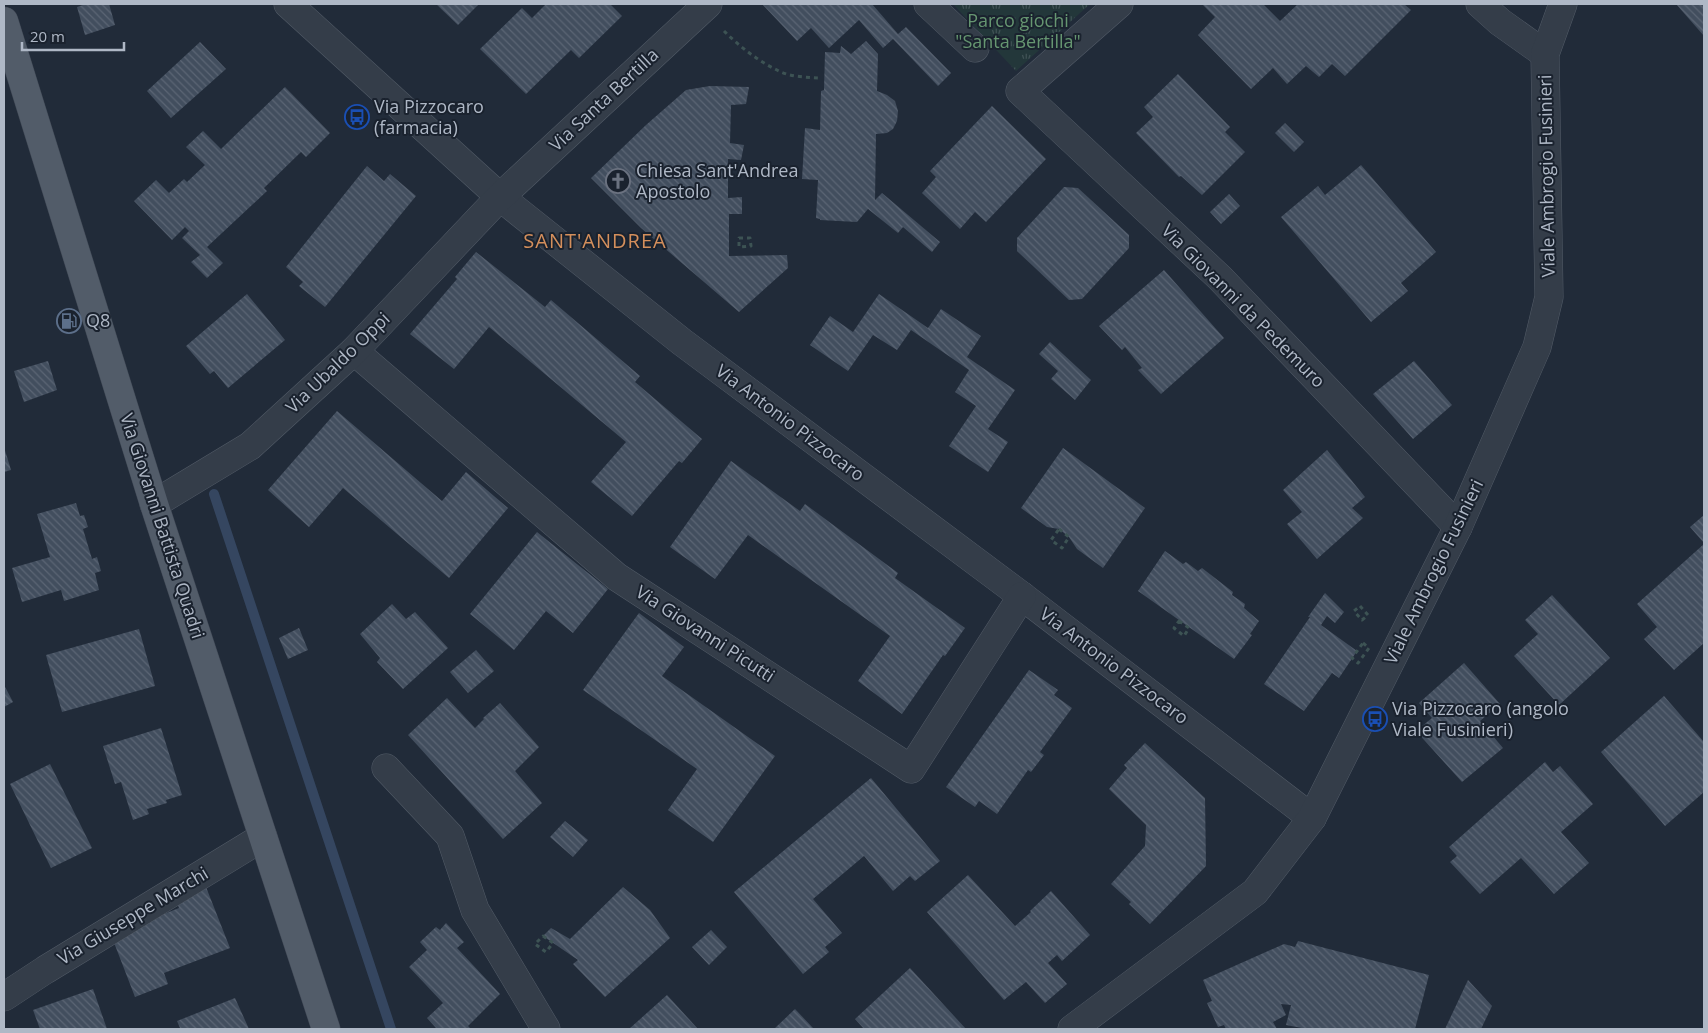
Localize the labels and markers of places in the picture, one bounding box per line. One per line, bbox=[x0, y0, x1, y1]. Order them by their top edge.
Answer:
place label: Via Pizzocaro (farmacia) bbox=[374, 94, 484, 139]
bus stop icon: Via Pizzocaro (farmacia) bbox=[344, 104, 370, 130]
place label: Chiesa Sant'Andrea Apostolo bbox=[636, 158, 798, 203]
church icon: Chiesa Sant'Andrea Apostolo bbox=[605, 168, 631, 194]
fuel station icon: Q8 bbox=[56, 308, 82, 334]
place label: Q8 bbox=[86, 308, 110, 332]
place label: Via Pizzocaro (angolo Viale Fusinieri) bbox=[1392, 696, 1569, 741]
bus stop icon: Via Pizzocaro (angolo Viale Fusinieri) bbox=[1362, 706, 1388, 732]

